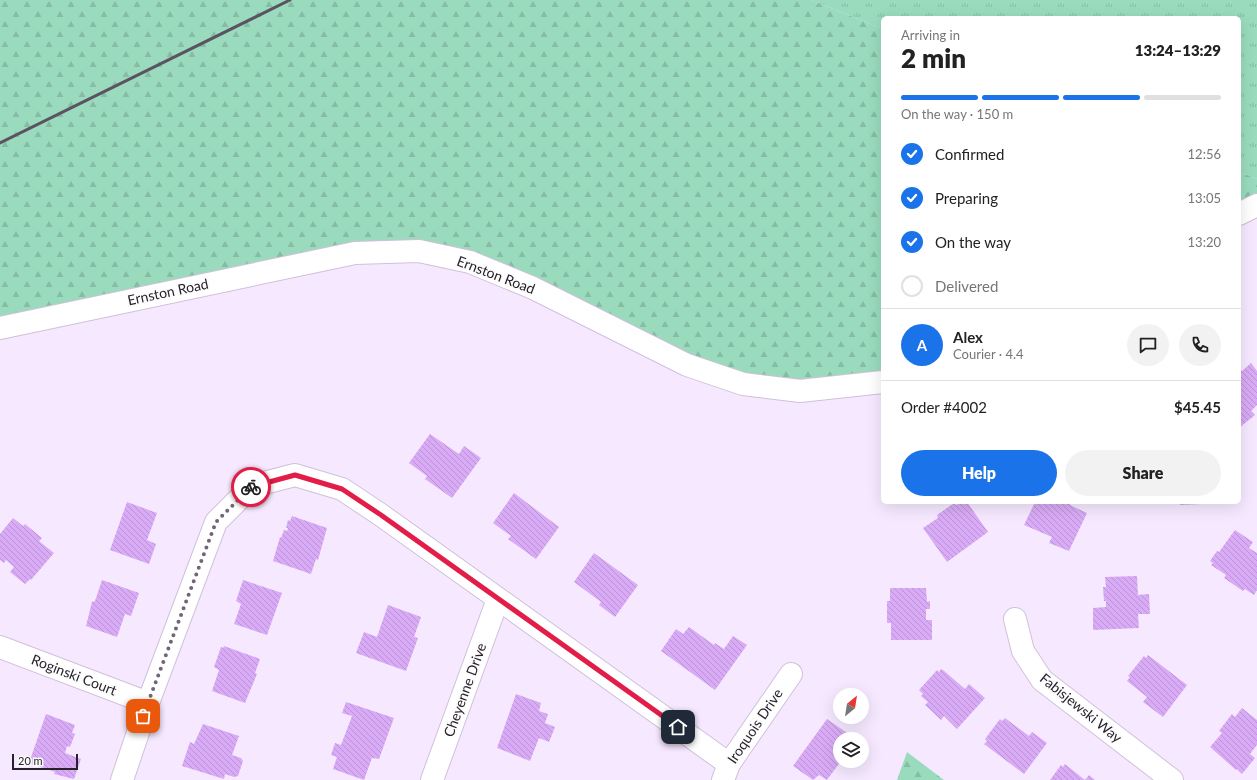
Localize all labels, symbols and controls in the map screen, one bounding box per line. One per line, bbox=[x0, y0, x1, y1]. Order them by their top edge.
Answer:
text: Arriving in bbox=[901, 27, 960, 43]
text: 13:24–13:29 bbox=[1135, 41, 1221, 59]
text: 2 min bbox=[901, 42, 966, 74]
text: On the way · 150 m bbox=[901, 106, 1013, 122]
icon: check bbox=[901, 143, 923, 165]
text: Confirmed bbox=[935, 145, 1004, 163]
text: 12:56 bbox=[1188, 146, 1221, 162]
icon: check bbox=[901, 187, 923, 209]
text: Preparing bbox=[935, 189, 998, 207]
text: 13:05 bbox=[1188, 190, 1221, 206]
icon: check bbox=[901, 231, 923, 253]
text: On the way bbox=[935, 233, 1011, 251]
text: 13:20 bbox=[1188, 234, 1221, 250]
street label: Ernston Road bbox=[455, 252, 538, 297]
street label: Ernston Road bbox=[126, 275, 210, 308]
text: Delivered bbox=[935, 277, 998, 295]
button: chat bbox=[1127, 324, 1169, 366]
button: phone bbox=[1179, 324, 1221, 366]
text: Alex bbox=[953, 328, 983, 346]
text: A bbox=[917, 336, 927, 354]
text: Courier · 4.4 bbox=[953, 346, 1024, 362]
text: Order #4002 bbox=[901, 398, 987, 416]
text: $45.45 bbox=[1174, 398, 1221, 416]
button: Help bbox=[901, 450, 1057, 496]
button: Share bbox=[1065, 450, 1221, 496]
courier bbox=[231, 467, 271, 507]
icon: bike bbox=[240, 476, 262, 498]
street label: Cheyenne Drive bbox=[440, 641, 489, 739]
street label: Roginski Court bbox=[29, 650, 119, 699]
street label: Fabisjewski Way bbox=[1037, 669, 1126, 746]
street label: Iroquois Drive bbox=[723, 685, 786, 766]
north arrow bbox=[833, 688, 869, 724]
map controls bbox=[833, 688, 869, 768]
pin bbox=[126, 699, 160, 733]
icon: bag bbox=[132, 705, 154, 727]
pin bbox=[661, 710, 695, 744]
icon: home bbox=[667, 716, 689, 738]
button: layers bbox=[833, 732, 869, 768]
scale bar bbox=[12, 752, 78, 771]
text: 20 m bbox=[18, 754, 43, 767]

